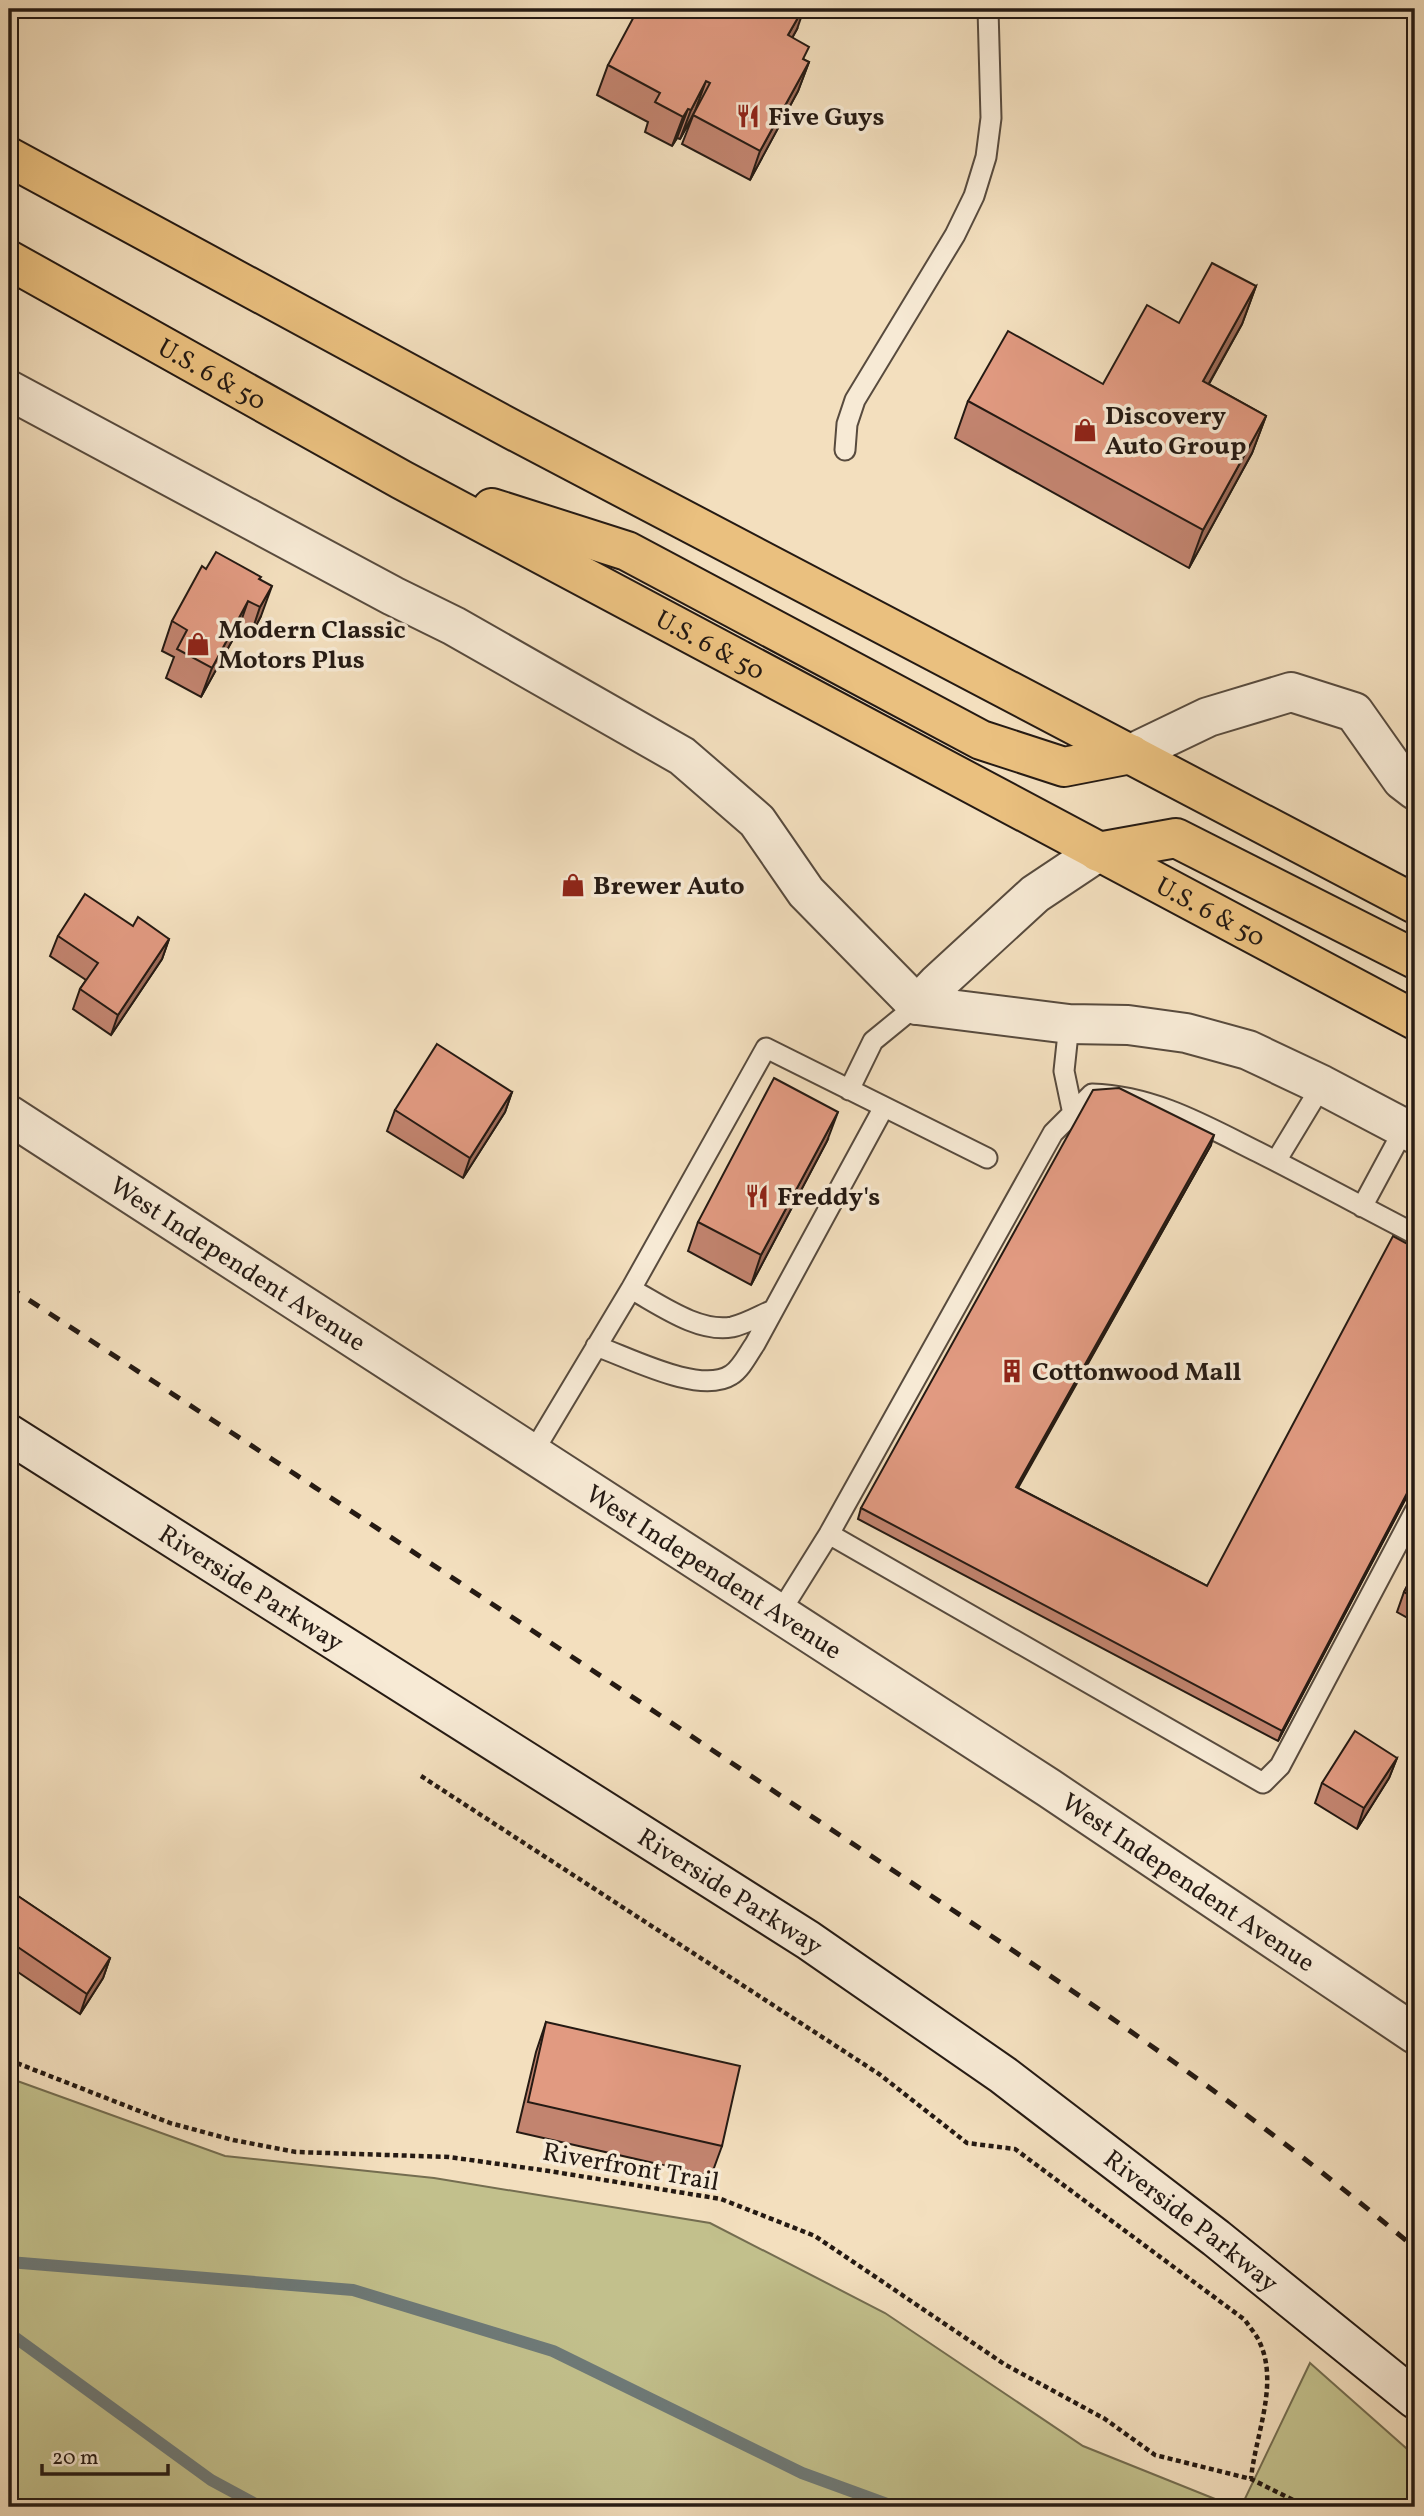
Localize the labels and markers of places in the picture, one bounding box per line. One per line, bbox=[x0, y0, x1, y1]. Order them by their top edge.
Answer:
place label: Five Guys bbox=[768, 100, 884, 136]
restaurant icon: Five Guys bbox=[734, 102, 762, 130]
place label: Discovery Auto Group bbox=[1105, 399, 1246, 465]
shop icon: Discovery Auto Group bbox=[1071, 416, 1099, 444]
place label: Modern Classic Motors Plus bbox=[218, 613, 406, 679]
shop icon: Modern Classic Motors Plus bbox=[184, 630, 212, 658]
place label: Brewer Auto bbox=[593, 869, 745, 905]
shop icon: Brewer Auto bbox=[559, 871, 587, 899]
place label: Freddy's bbox=[777, 1180, 880, 1216]
restaurant icon: Freddy's bbox=[743, 1182, 771, 1210]
place label: Cottonwood Mall bbox=[1032, 1355, 1242, 1391]
building icon: Cottonwood Mall bbox=[998, 1357, 1026, 1385]

